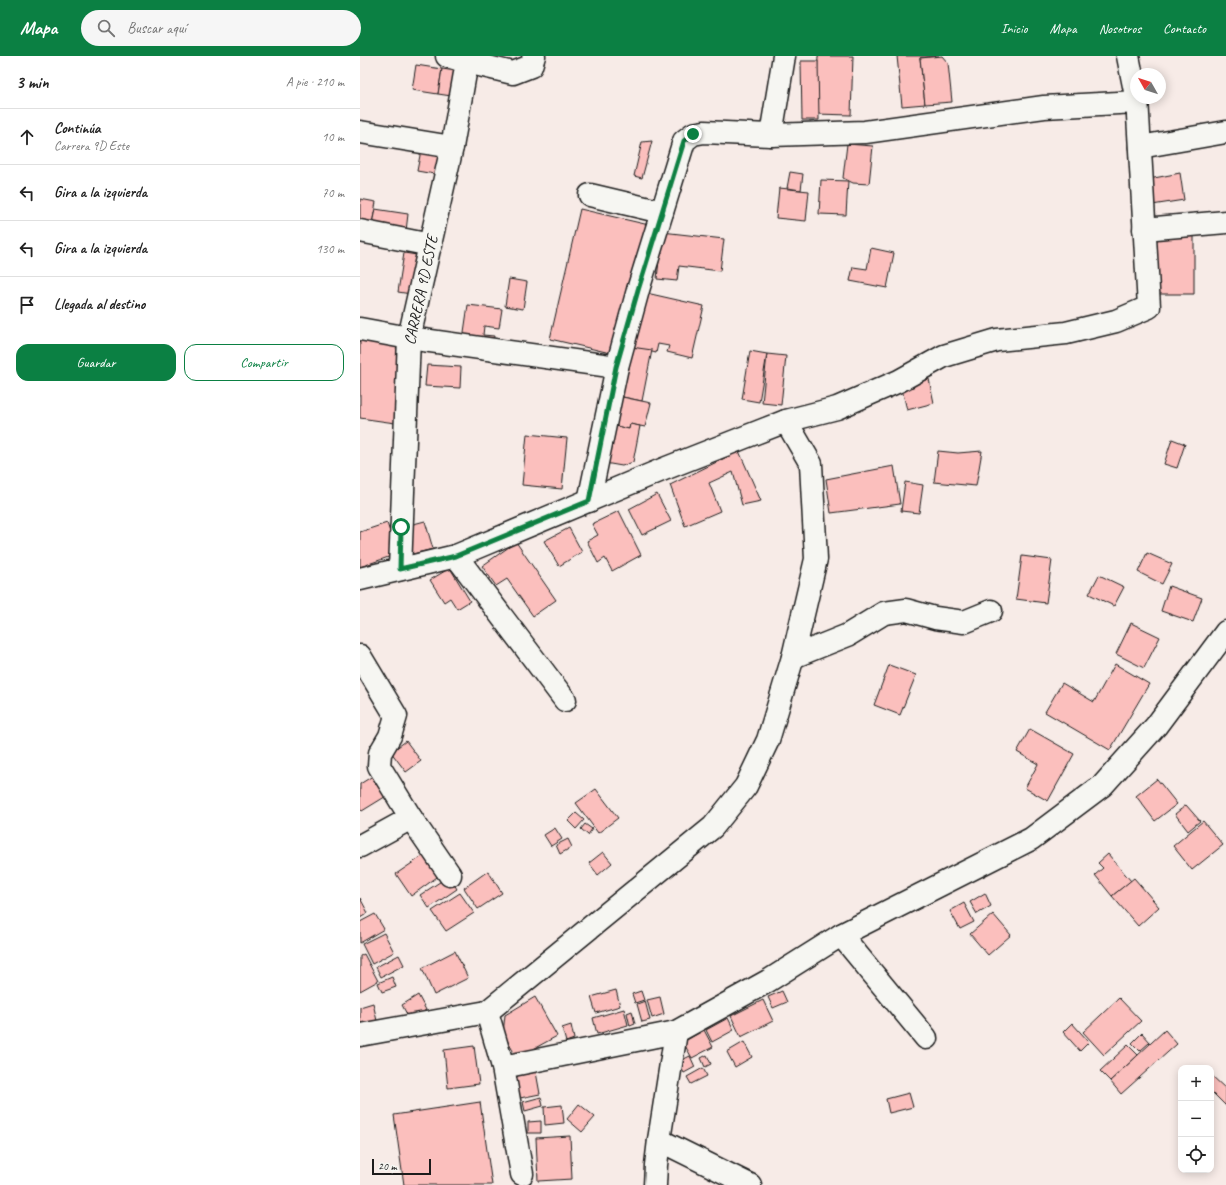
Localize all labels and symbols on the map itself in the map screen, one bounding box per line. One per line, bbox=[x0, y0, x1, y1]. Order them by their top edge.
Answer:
north arrow bbox=[1130, 68, 1166, 104]
route end bbox=[684, 125, 702, 143]
street label: CARRERA 9D ESTE bbox=[400, 231, 443, 347]
route start bbox=[392, 518, 410, 536]
scale bar bbox=[372, 1157, 431, 1176]

